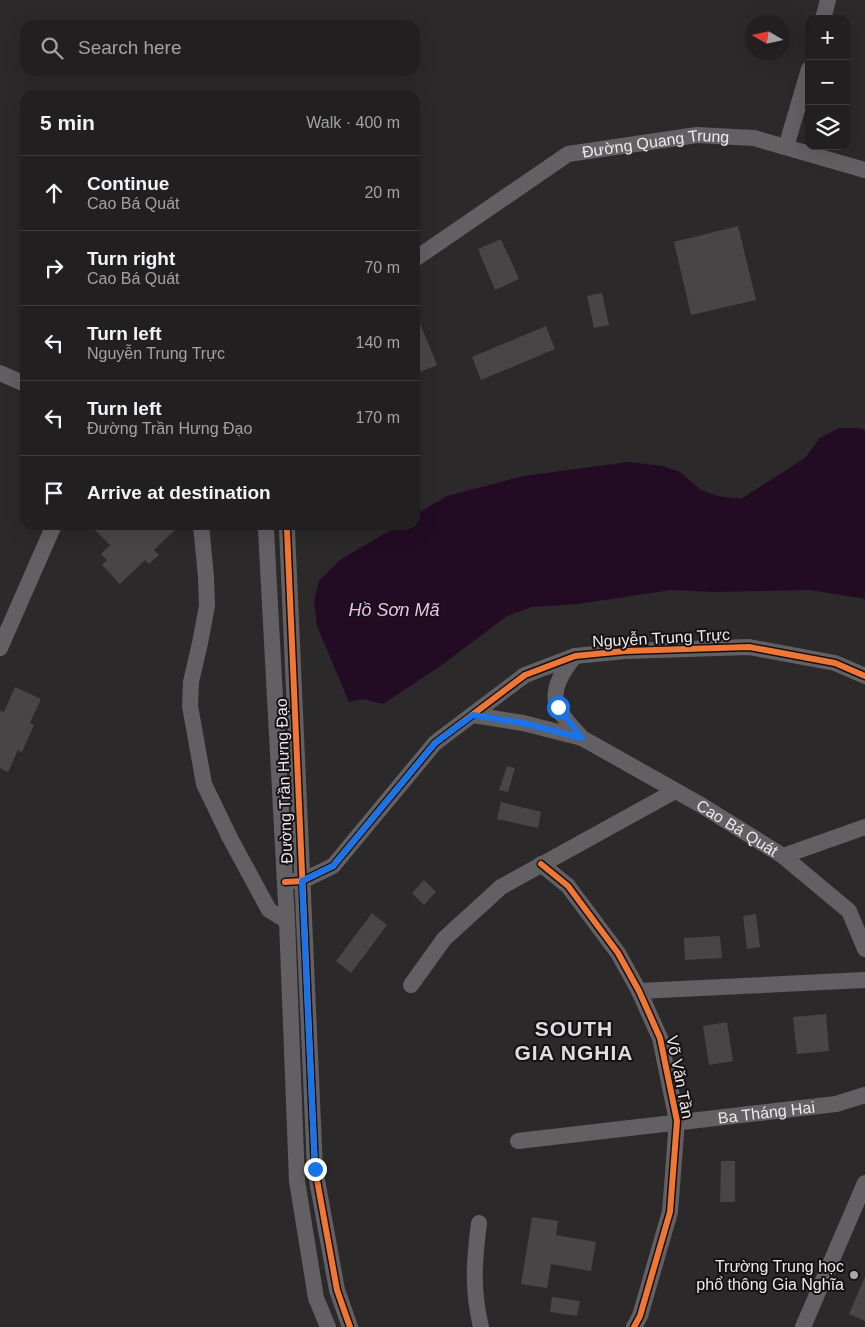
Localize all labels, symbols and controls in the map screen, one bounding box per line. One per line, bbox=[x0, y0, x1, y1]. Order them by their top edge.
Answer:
north arrow bbox=[745, 15, 790, 60]
map controls bbox=[805, 15, 850, 150]
button: + bbox=[805, 15, 850, 60]
search box bbox=[20, 20, 420, 75]
icon: search bbox=[38, 34, 66, 62]
text: Search here bbox=[78, 37, 182, 58]
button: − bbox=[805, 60, 850, 105]
button: layers bbox=[805, 105, 850, 150]
text: 5 min bbox=[40, 111, 95, 134]
text: Walk · 400 m bbox=[306, 114, 400, 131]
street label: Đường Quang Trung bbox=[581, 126, 730, 160]
text: Continue bbox=[87, 173, 169, 194]
icon: ahead bbox=[40, 179, 68, 207]
text: 20 m bbox=[364, 184, 400, 201]
text: Cao Bá Quát bbox=[87, 195, 180, 212]
text: Turn right bbox=[87, 248, 175, 269]
icon: right bbox=[40, 254, 68, 282]
text: 70 m bbox=[364, 259, 400, 276]
text: Cao Bá Quát bbox=[87, 270, 180, 287]
text: Turn left bbox=[87, 323, 162, 344]
icon: left bbox=[40, 329, 68, 357]
text: 140 m bbox=[356, 334, 400, 351]
text: Nguyễn Trung Trực bbox=[87, 345, 225, 362]
text: Turn left bbox=[87, 398, 162, 419]
icon: left bbox=[40, 404, 68, 432]
text: 170 m bbox=[356, 409, 400, 426]
text: Đường Trần Hưng Đạo bbox=[87, 420, 252, 437]
icon: arrive bbox=[40, 479, 68, 507]
text: Arrive at destination bbox=[87, 482, 271, 503]
water label: Hồ Sơn Mã bbox=[349, 600, 439, 620]
street label: Nguyễn Trung Trực bbox=[592, 625, 730, 650]
route start bbox=[547, 696, 570, 719]
street label: Đường Trần Hưng Đạo bbox=[273, 698, 295, 864]
street label: Cao Bá Quát bbox=[694, 796, 782, 860]
district label: SOUTH GIA NGHIA bbox=[514, 1017, 634, 1064]
street label: Võ Văn Tần bbox=[664, 1034, 696, 1120]
street label: Ba Tháng Hai bbox=[717, 1098, 816, 1126]
route end bbox=[304, 1158, 327, 1181]
place label: Trường Trung học phổ thông Gia Nghĩa bbox=[696, 1258, 844, 1293]
marker: Trường Trung học phổ thông Gia Nghĩa bbox=[848, 1269, 860, 1281]

